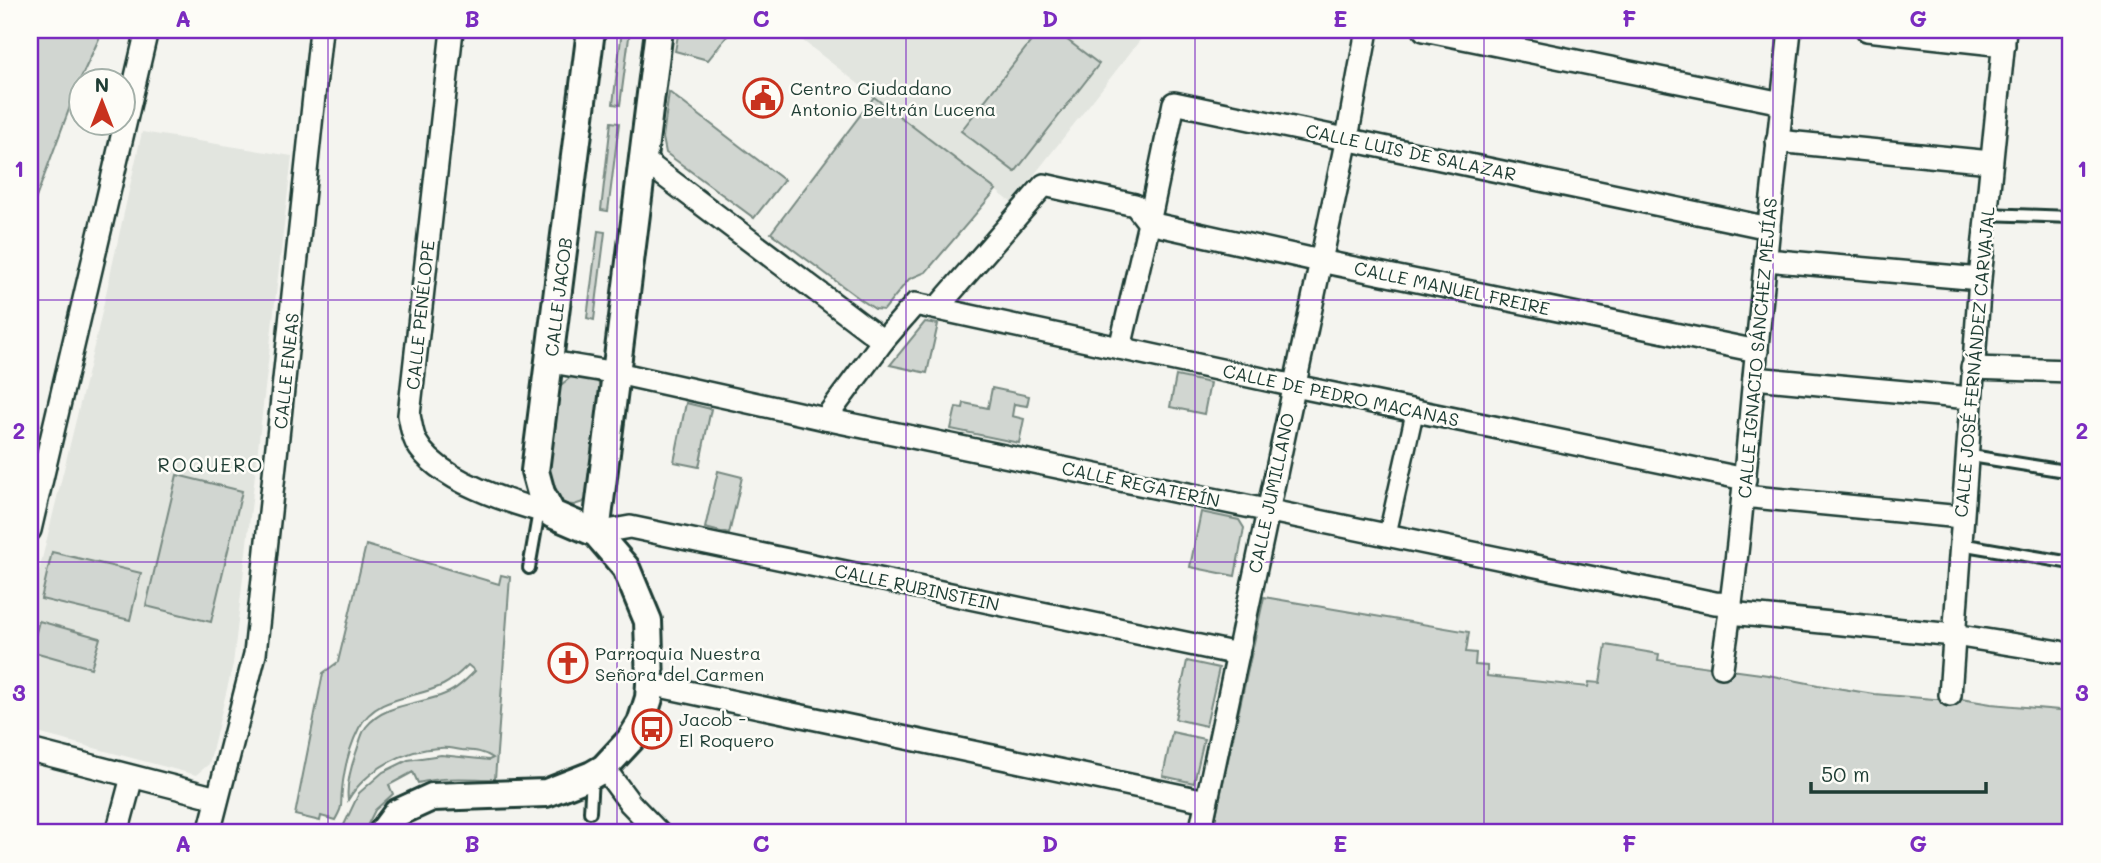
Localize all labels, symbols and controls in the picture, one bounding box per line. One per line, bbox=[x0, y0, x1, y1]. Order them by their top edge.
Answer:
text: A bbox=[175, 3, 191, 33]
text: B bbox=[464, 3, 480, 33]
text: C bbox=[752, 3, 770, 33]
text: D bbox=[1042, 3, 1058, 33]
text: E bbox=[1333, 3, 1347, 33]
text: F bbox=[1622, 3, 1636, 33]
text: G bbox=[1909, 3, 1927, 33]
north arrow bbox=[66, 66, 136, 136]
text: N bbox=[95, 72, 109, 97]
place label: Centro Ciudadano Antonio Beltrán Lucena bbox=[790, 76, 996, 121]
public building icon: Centro Ciudadano Antonio Beltrán Lucena bbox=[742, 77, 784, 119]
street label: CALLE LUIS DE SALAZAR bbox=[1304, 118, 1518, 186]
text: 1 bbox=[14, 153, 24, 183]
text: 1 bbox=[2077, 153, 2087, 183]
street label: CALLE IGNACIO SÁNCHEZ MEJÍAS bbox=[1732, 197, 1782, 499]
street label: CALLE JOSÉ FERNÁNDEZ CARVAJAL bbox=[1948, 205, 2000, 519]
street label: CALLE JACOB bbox=[539, 236, 577, 358]
street label: CALLE PENÉLOPE bbox=[400, 239, 440, 391]
street label: CALLE MANUEL FREIRE bbox=[1352, 256, 1552, 320]
street label: CALLE ENEAS bbox=[268, 312, 304, 430]
street label: CALLE DE PEDRO MACANAS bbox=[1221, 358, 1461, 432]
street label: CALLE JUMILLANO bbox=[1242, 411, 1300, 575]
text: 2 bbox=[13, 415, 25, 445]
text: 2 bbox=[2076, 415, 2088, 445]
district label: ROQUERO bbox=[158, 452, 264, 477]
street label: CALLE REGATERÍN bbox=[1060, 456, 1222, 512]
street label: CALLE RUBINSTEIN bbox=[832, 558, 1002, 616]
place label: Parroquia Nuestra Señora del Carmen bbox=[595, 641, 764, 686]
church icon: Parroquia Nuestra Señora del Carmen bbox=[547, 642, 589, 684]
text: 3 bbox=[12, 677, 26, 707]
text: 3 bbox=[2075, 677, 2089, 707]
place label: Jacob - El Roquero bbox=[679, 707, 774, 752]
bus stop icon: Jacob - El Roquero bbox=[631, 708, 673, 750]
scale bar bbox=[1811, 751, 1986, 795]
text: 50 m bbox=[1821, 760, 1870, 787]
text: A bbox=[175, 828, 191, 858]
text: B bbox=[464, 828, 480, 858]
text: C bbox=[752, 828, 770, 858]
text: D bbox=[1042, 828, 1058, 858]
text: E bbox=[1333, 828, 1347, 858]
text: F bbox=[1622, 828, 1636, 858]
text: G bbox=[1909, 828, 1927, 858]

